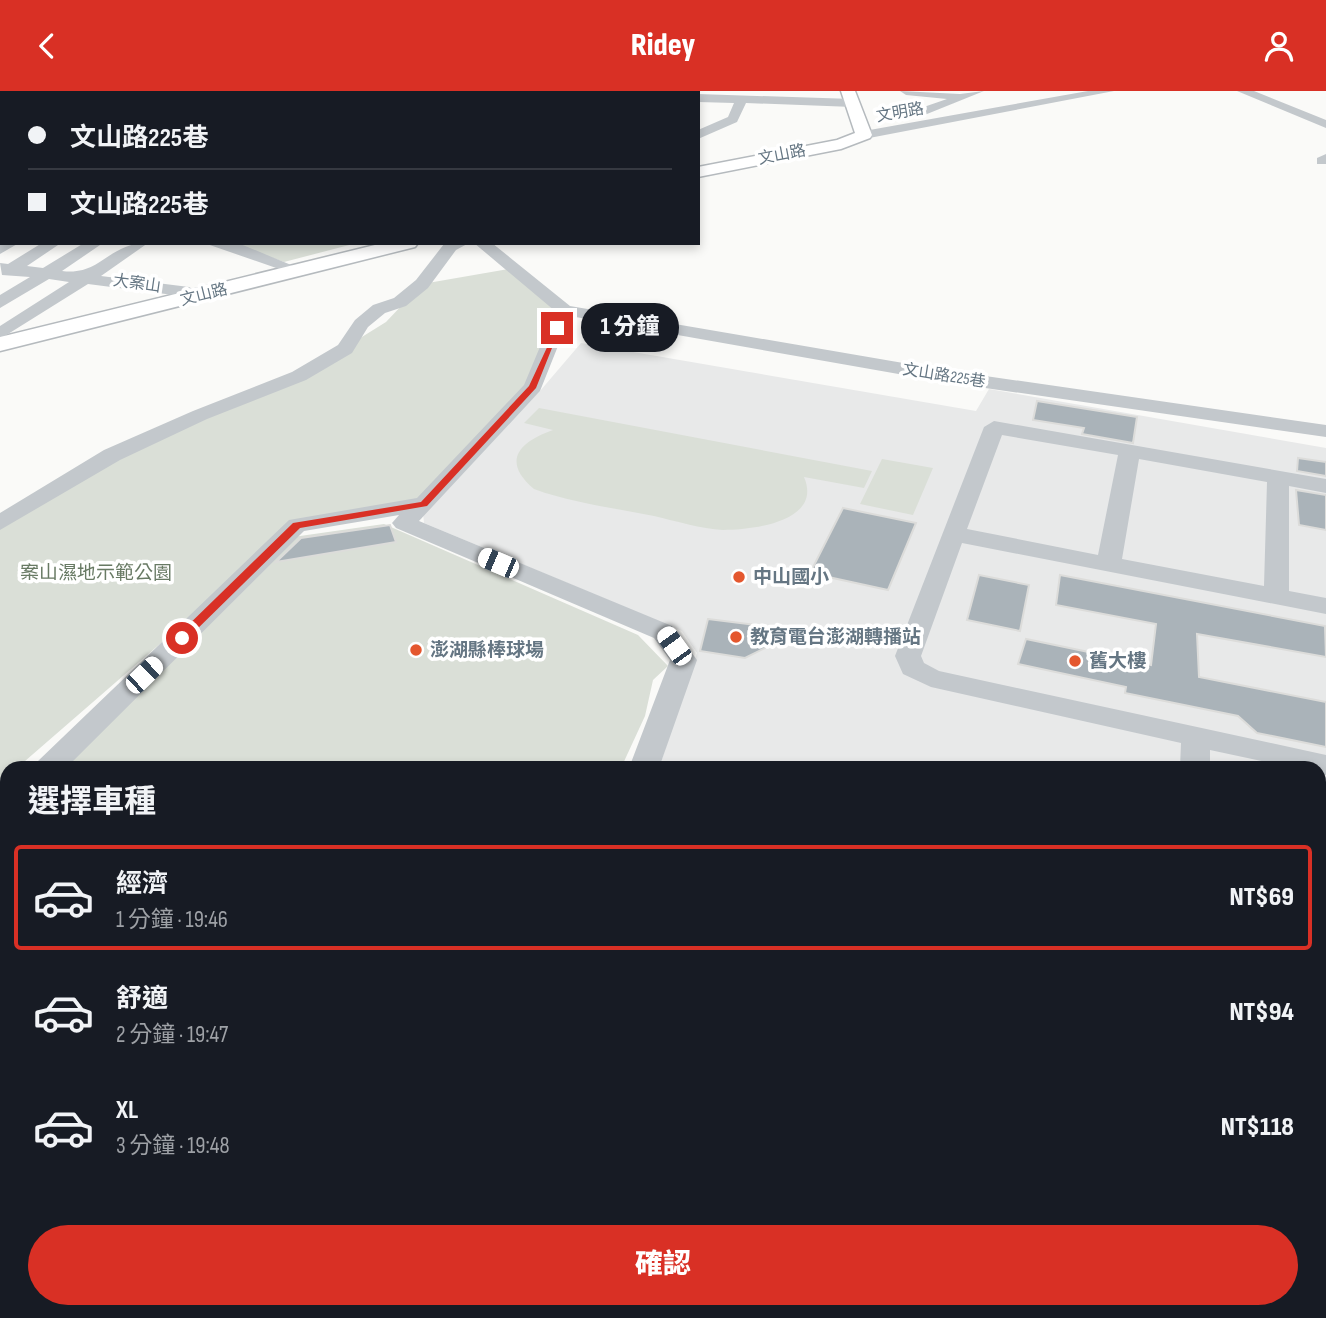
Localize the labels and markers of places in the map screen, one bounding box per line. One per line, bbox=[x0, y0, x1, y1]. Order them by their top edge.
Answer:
place label: 中山國小 bbox=[753, 566, 829, 589]
marker: 中山國小 bbox=[731, 569, 747, 585]
place label: 教育電台澎湖轉播站 bbox=[750, 626, 921, 649]
marker: 教育電台澎湖轉播站 bbox=[728, 629, 744, 645]
place label: 澎湖縣棒球場 bbox=[430, 639, 544, 662]
marker: 澎湖縣棒球場 bbox=[408, 642, 424, 658]
place label: 舊大樓 bbox=[1089, 650, 1146, 673]
marker: 舊大樓 bbox=[1067, 653, 1083, 669]

